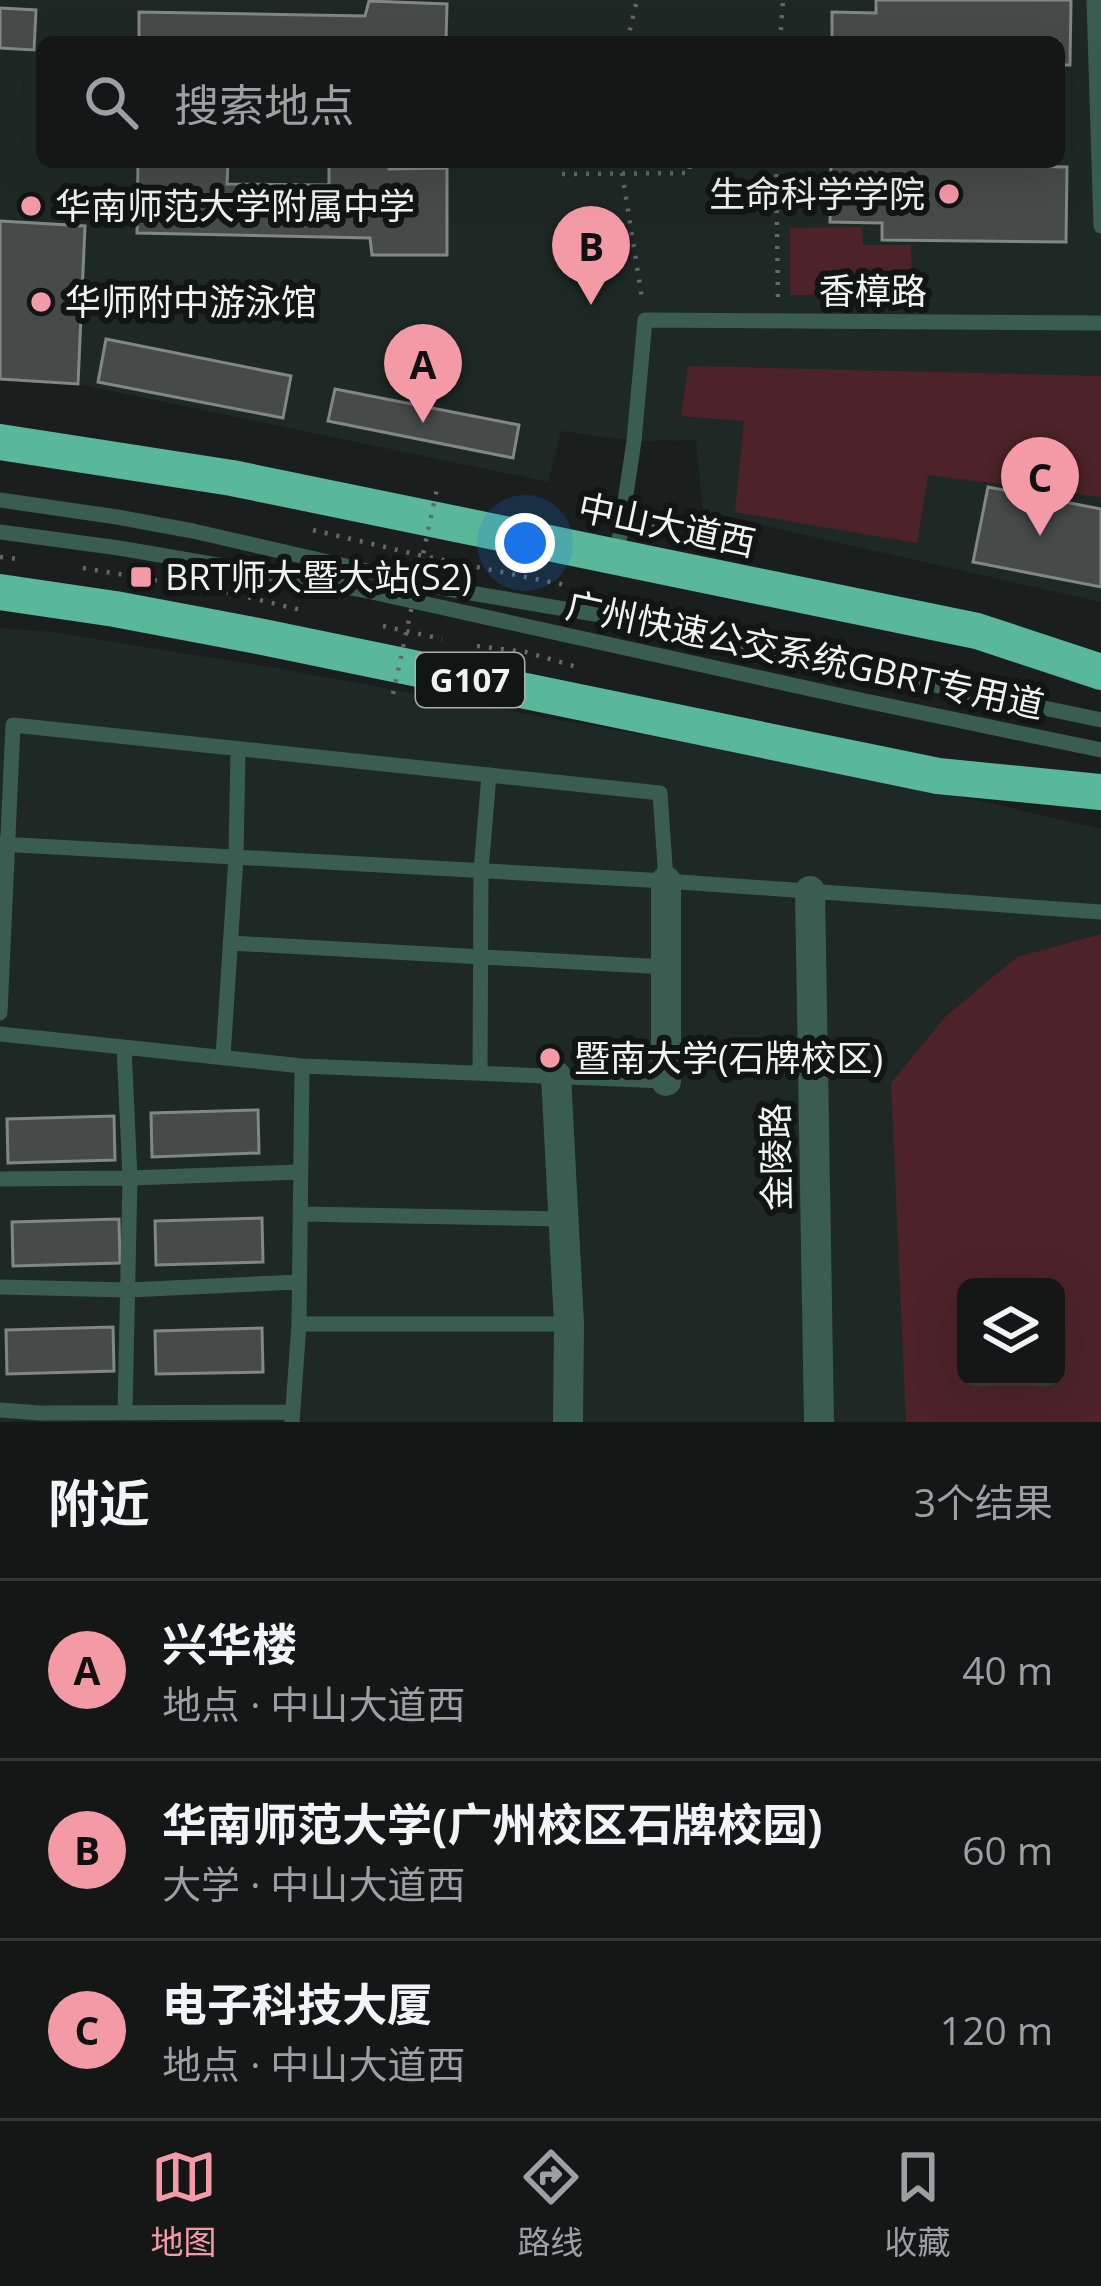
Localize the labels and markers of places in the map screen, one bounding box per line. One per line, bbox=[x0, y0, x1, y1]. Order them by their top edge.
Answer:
place label: 生命科学学院 bbox=[709, 169, 925, 218]
place label: 华南师范大学附属中学 bbox=[55, 181, 415, 230]
marker: 生命科学学院 bbox=[936, 181, 962, 207]
marker: 华南师范大学附属中学 bbox=[18, 193, 44, 219]
pin: B bbox=[552, 206, 630, 305]
place label: 华师附中游泳馆 bbox=[65, 277, 317, 326]
marker: 华师附中游泳馆 bbox=[28, 289, 54, 315]
pin: A bbox=[384, 324, 462, 423]
pin: C bbox=[1001, 437, 1079, 536]
place label: BRT师大暨大站(S2) bbox=[165, 552, 472, 601]
marker: BRT师大暨大站(S2) bbox=[128, 564, 154, 590]
place label: 暨南大学(石牌校区) bbox=[574, 1033, 883, 1082]
marker: 暨南大学(石牌校区) bbox=[537, 1045, 563, 1071]

